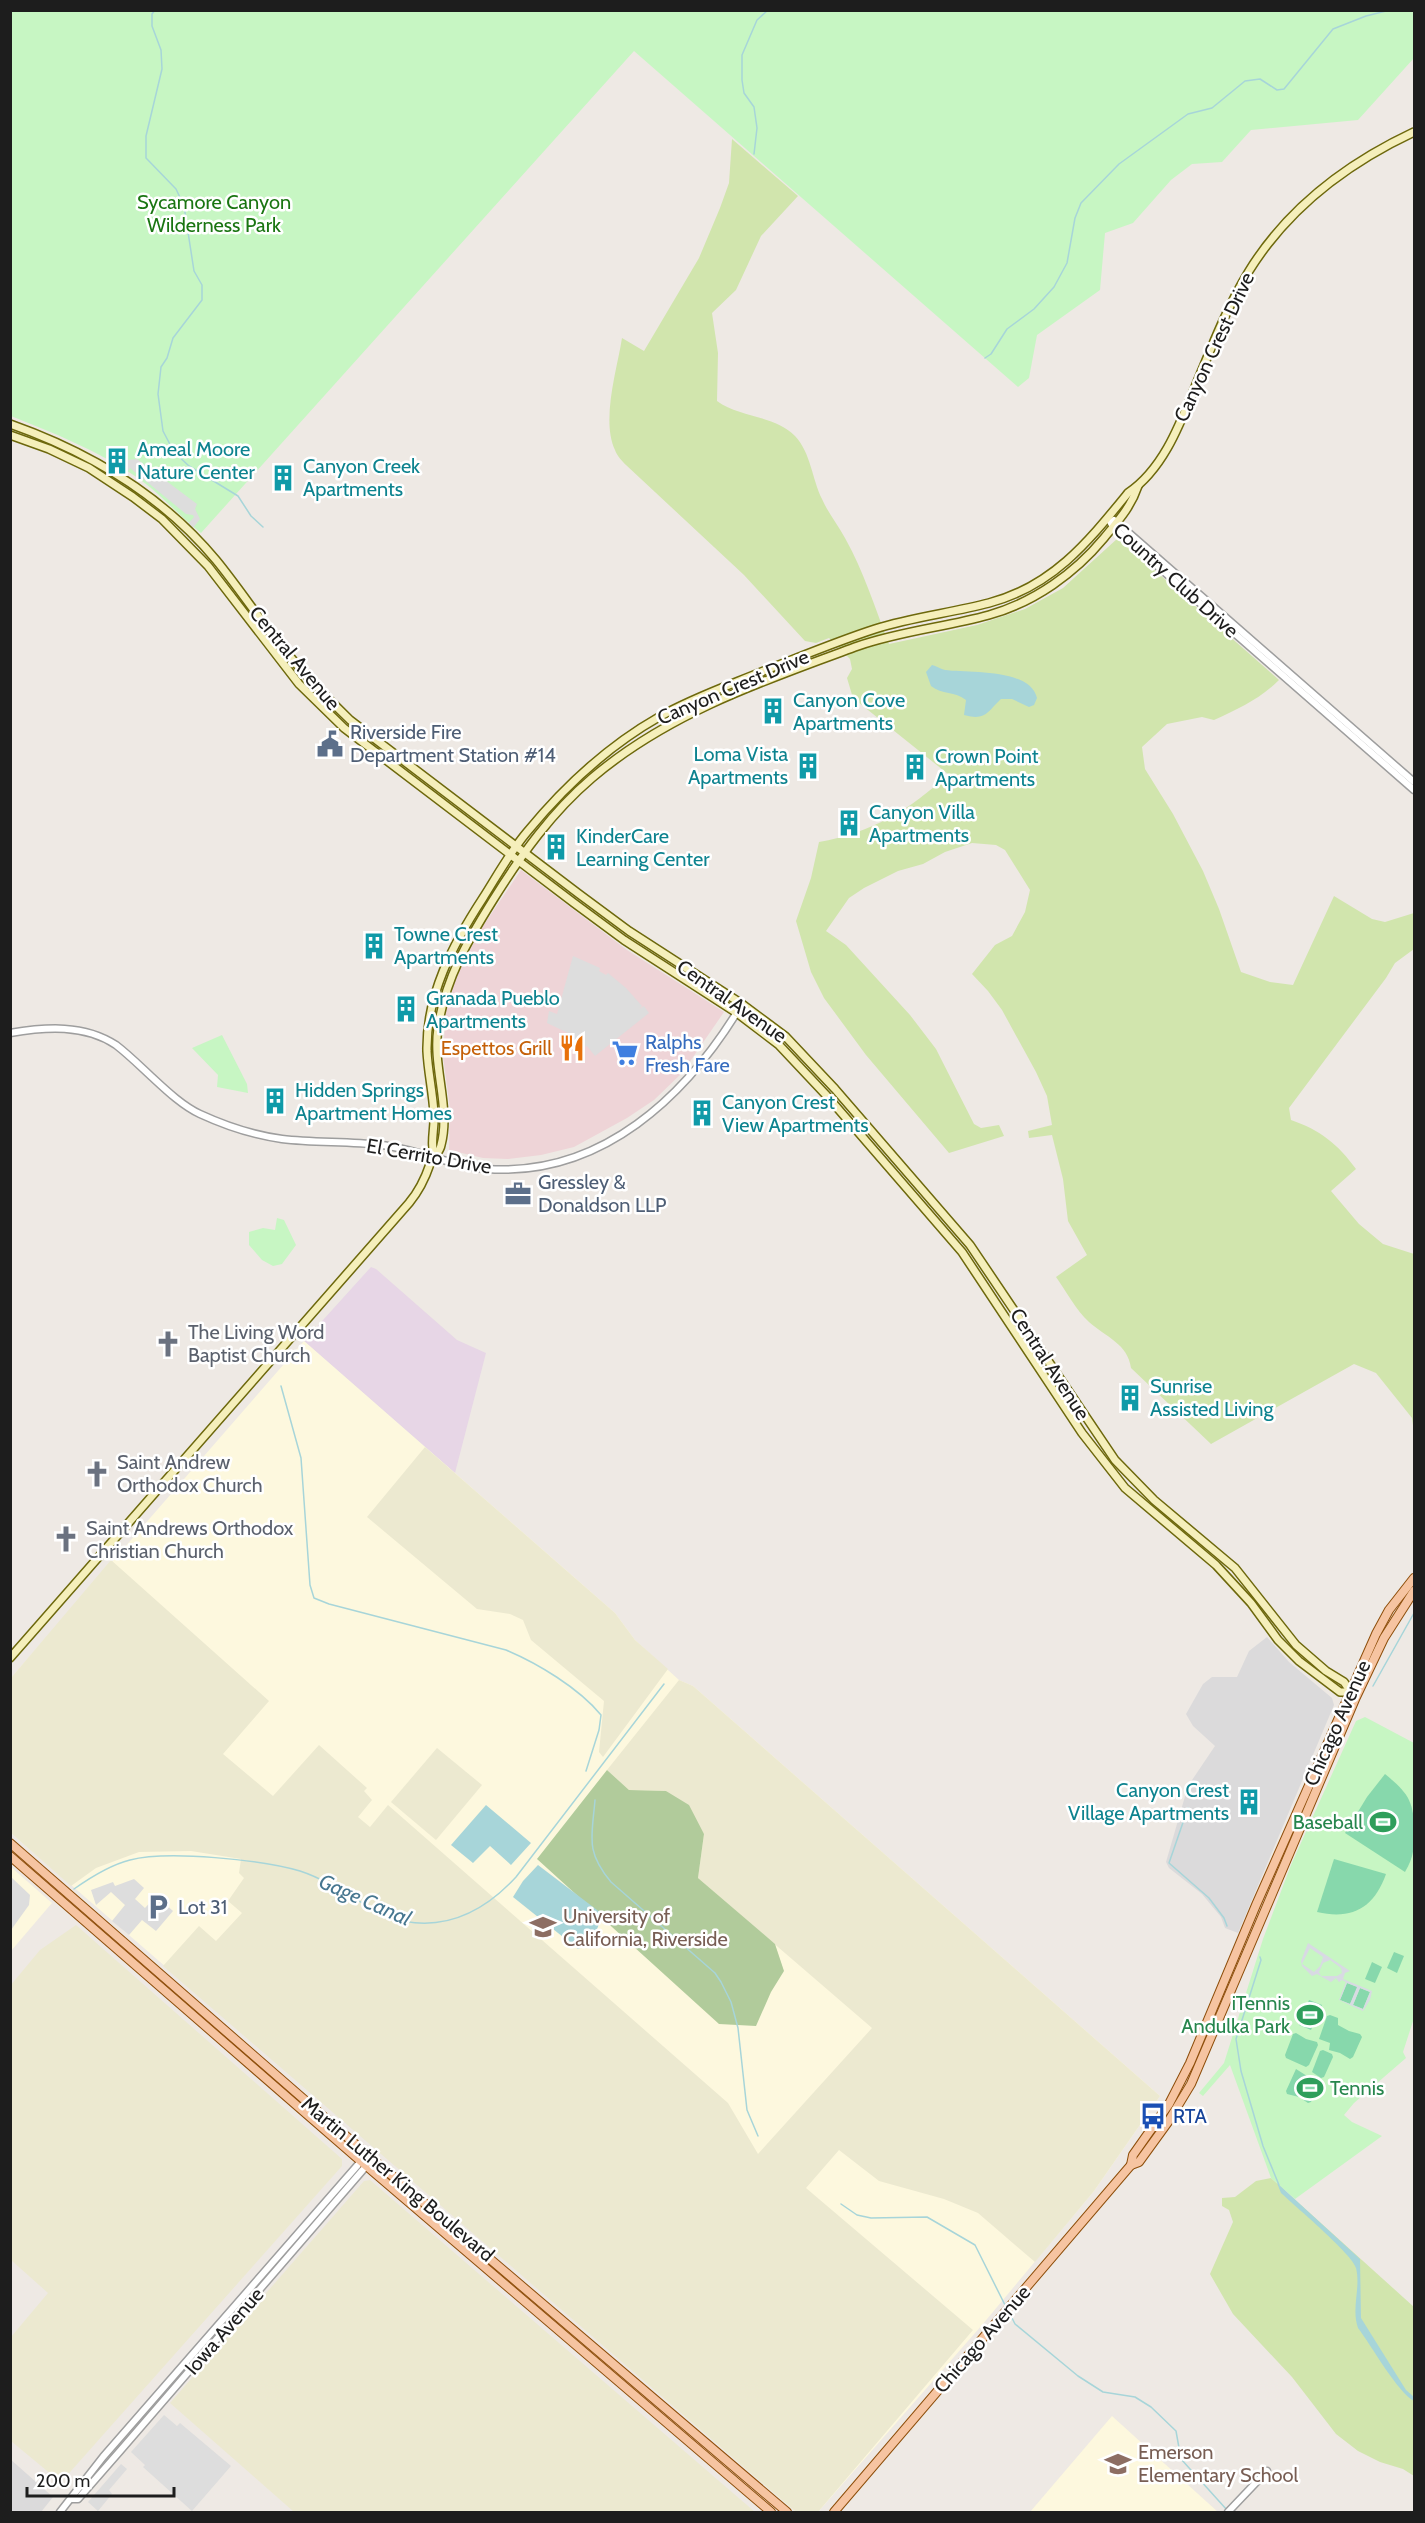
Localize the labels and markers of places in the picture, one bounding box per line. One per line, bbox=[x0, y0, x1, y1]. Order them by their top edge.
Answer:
place label: Ameal Moore Nature Center bbox=[137, 437, 255, 484]
building icon: Ameal Moore Nature Center bbox=[102, 446, 132, 476]
place label: Canyon Creek Apartments bbox=[303, 454, 420, 501]
building icon: Canyon Creek Apartments bbox=[268, 463, 298, 493]
place label: Canyon Cove Apartments bbox=[793, 688, 905, 735]
building icon: Canyon Cove Apartments bbox=[758, 696, 788, 726]
place label: Riverside Fire Department Station #14 bbox=[350, 720, 556, 767]
public building icon: Riverside Fire Department Station #14 bbox=[315, 729, 345, 759]
place label: Loma Vista Apartments bbox=[688, 742, 788, 789]
place label: Crown Point Apartments bbox=[935, 744, 1039, 791]
building icon: Loma Vista Apartments bbox=[793, 751, 823, 781]
building icon: Crown Point Apartments bbox=[900, 752, 930, 782]
place label: Canyon Villa Apartments bbox=[869, 800, 975, 847]
building icon: Canyon Villa Apartments bbox=[834, 808, 864, 838]
place label: KinderCare Learning Center bbox=[576, 824, 710, 871]
building icon: KinderCare Learning Center bbox=[541, 832, 571, 862]
place label: Towne Crest Apartments bbox=[394, 922, 498, 969]
building icon: Towne Crest Apartments bbox=[359, 931, 389, 961]
place label: Granada Pueblo Apartments bbox=[426, 986, 560, 1033]
building icon: Granada Pueblo Apartments bbox=[391, 994, 421, 1024]
place label: Ralphs Fresh Fare bbox=[645, 1030, 730, 1077]
restaurant icon: Espettos Grill bbox=[557, 1033, 587, 1063]
place label: Espettos Grill bbox=[441, 1036, 552, 1060]
supermarket icon: Ralphs Fresh Fare bbox=[610, 1038, 640, 1068]
place label: Hidden Springs Apartment Homes bbox=[295, 1078, 452, 1125]
building icon: Hidden Springs Apartment Homes bbox=[260, 1086, 290, 1116]
place label: Canyon Crest View Apartments bbox=[722, 1090, 869, 1137]
building icon: Canyon Crest View Apartments bbox=[687, 1098, 717, 1128]
place label: Gressley & Donaldson LLP bbox=[538, 1170, 666, 1217]
office icon: Gressley & Donaldson LLP bbox=[503, 1179, 533, 1209]
place label: The Living Word Baptist Church bbox=[188, 1320, 324, 1367]
church icon: The Living Word Baptist Church bbox=[153, 1329, 183, 1359]
place label: Sunrise Assisted Living bbox=[1150, 1374, 1274, 1421]
building icon: Sunrise Assisted Living bbox=[1115, 1383, 1145, 1413]
place label: Saint Andrew Orthodox Church bbox=[117, 1450, 262, 1497]
church icon: Saint Andrew Orthodox Church bbox=[82, 1459, 112, 1489]
place label: Saint Andrews Orthodox Christian Church bbox=[86, 1516, 294, 1563]
church icon: Saint Andrews Orthodox Christian Church bbox=[51, 1524, 81, 1554]
place label: Canyon Crest Village Apartments bbox=[1068, 1778, 1229, 1825]
building icon: Canyon Crest Village Apartments bbox=[1234, 1787, 1264, 1817]
sports icon: Baseball bbox=[1368, 1807, 1398, 1837]
place label: Baseball bbox=[1293, 1810, 1363, 1834]
parking icon: Lot 31 bbox=[143, 1892, 173, 1922]
place label: Lot 31 bbox=[178, 1895, 227, 1919]
place label: University of California, Riverside bbox=[563, 1904, 728, 1951]
school or university icon: University of California, Riverside bbox=[528, 1912, 558, 1942]
place label: iTennis Andulka Park bbox=[1181, 1991, 1290, 2038]
sports icon: iTennis Andulka Park bbox=[1295, 2000, 1325, 2030]
sports icon: Tennis bbox=[1295, 2073, 1325, 2103]
place label: Tennis bbox=[1330, 2076, 1384, 2100]
bus stop icon: RTA bbox=[1138, 2101, 1168, 2131]
place label: RTA bbox=[1173, 2104, 1207, 2128]
place label: Emerson Elementary School bbox=[1138, 2440, 1299, 2487]
school or university icon: Emerson Elementary School bbox=[1103, 2449, 1133, 2479]

